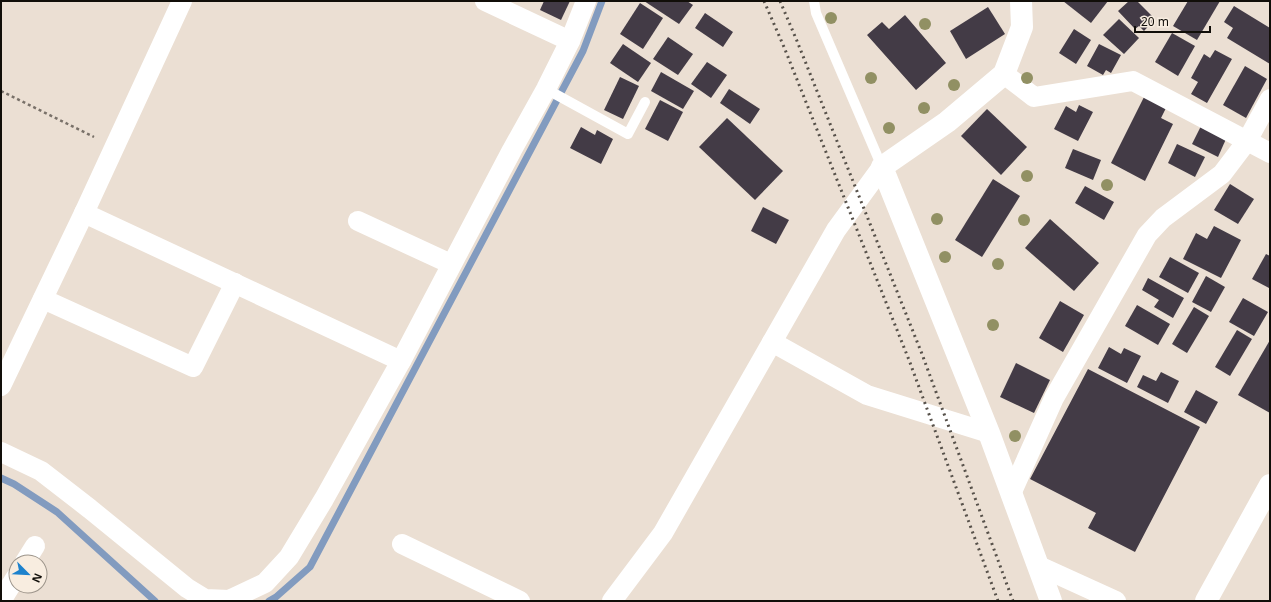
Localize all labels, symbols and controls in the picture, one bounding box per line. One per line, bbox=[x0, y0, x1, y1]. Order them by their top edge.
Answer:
scale bar bbox=[1135, 8, 1210, 34]
text: 20 m bbox=[1141, 13, 1169, 30]
north arrow bbox=[8, 554, 48, 594]
text: N bbox=[29, 571, 46, 585]

